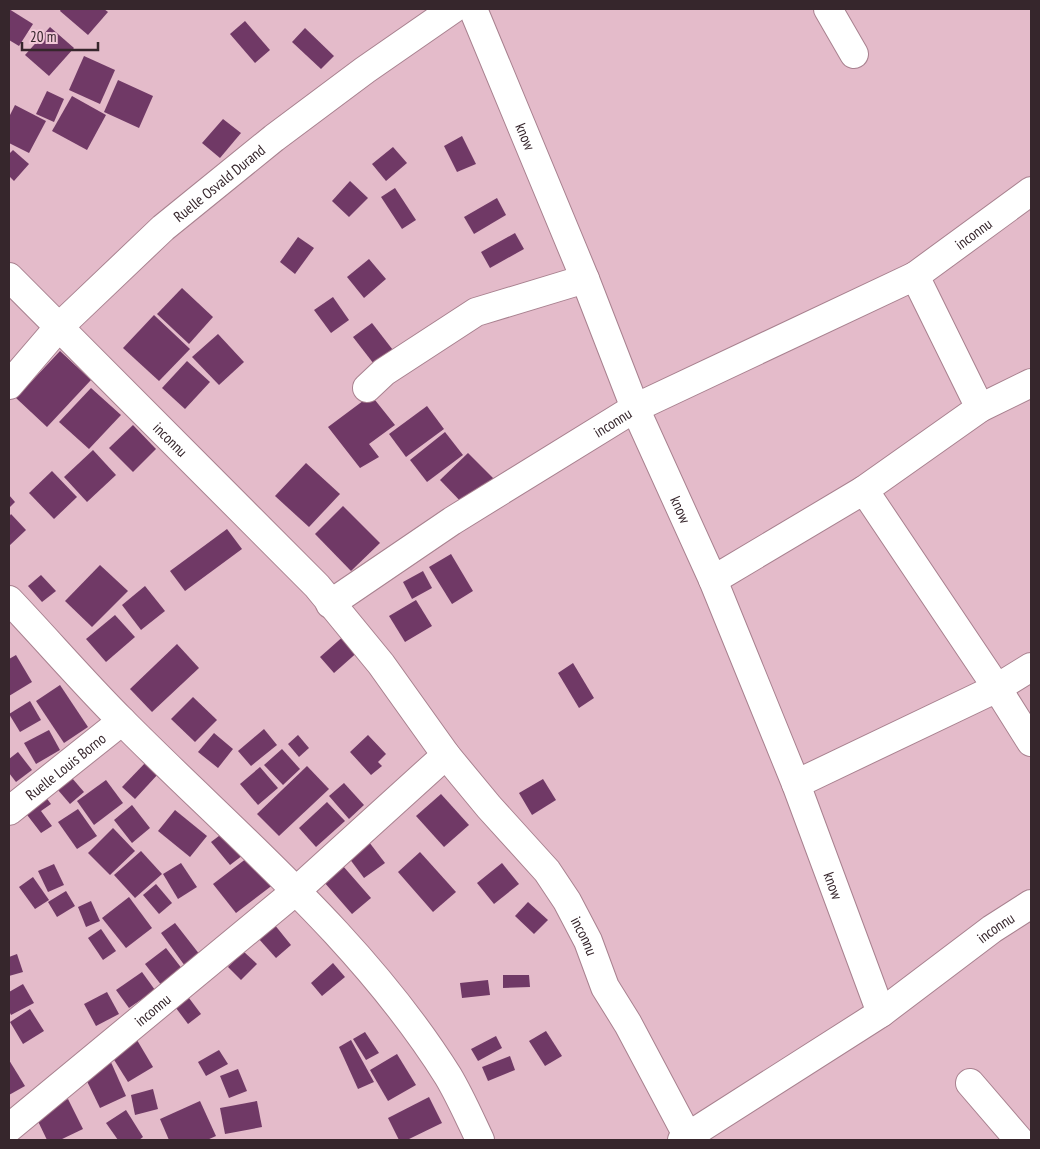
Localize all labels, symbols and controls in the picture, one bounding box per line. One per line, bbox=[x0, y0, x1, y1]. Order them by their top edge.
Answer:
scale bar bbox=[22, 20, 99, 52]
text: 20 m bbox=[30, 27, 56, 46]
street label: know bbox=[512, 120, 540, 153]
street label: Ruelle Osvald Durand bbox=[169, 140, 268, 226]
street label: inconnu bbox=[951, 214, 995, 253]
street label: inconnu bbox=[590, 403, 635, 441]
street label: inconnu bbox=[149, 418, 192, 460]
street label: know bbox=[667, 493, 695, 526]
street label: Ruelle Louis Borno bbox=[21, 728, 109, 804]
street label: know bbox=[820, 869, 847, 902]
street label: inconnu bbox=[973, 908, 1018, 947]
street label: inconnu bbox=[567, 913, 602, 958]
street label: inconnu bbox=[130, 989, 174, 1030]

